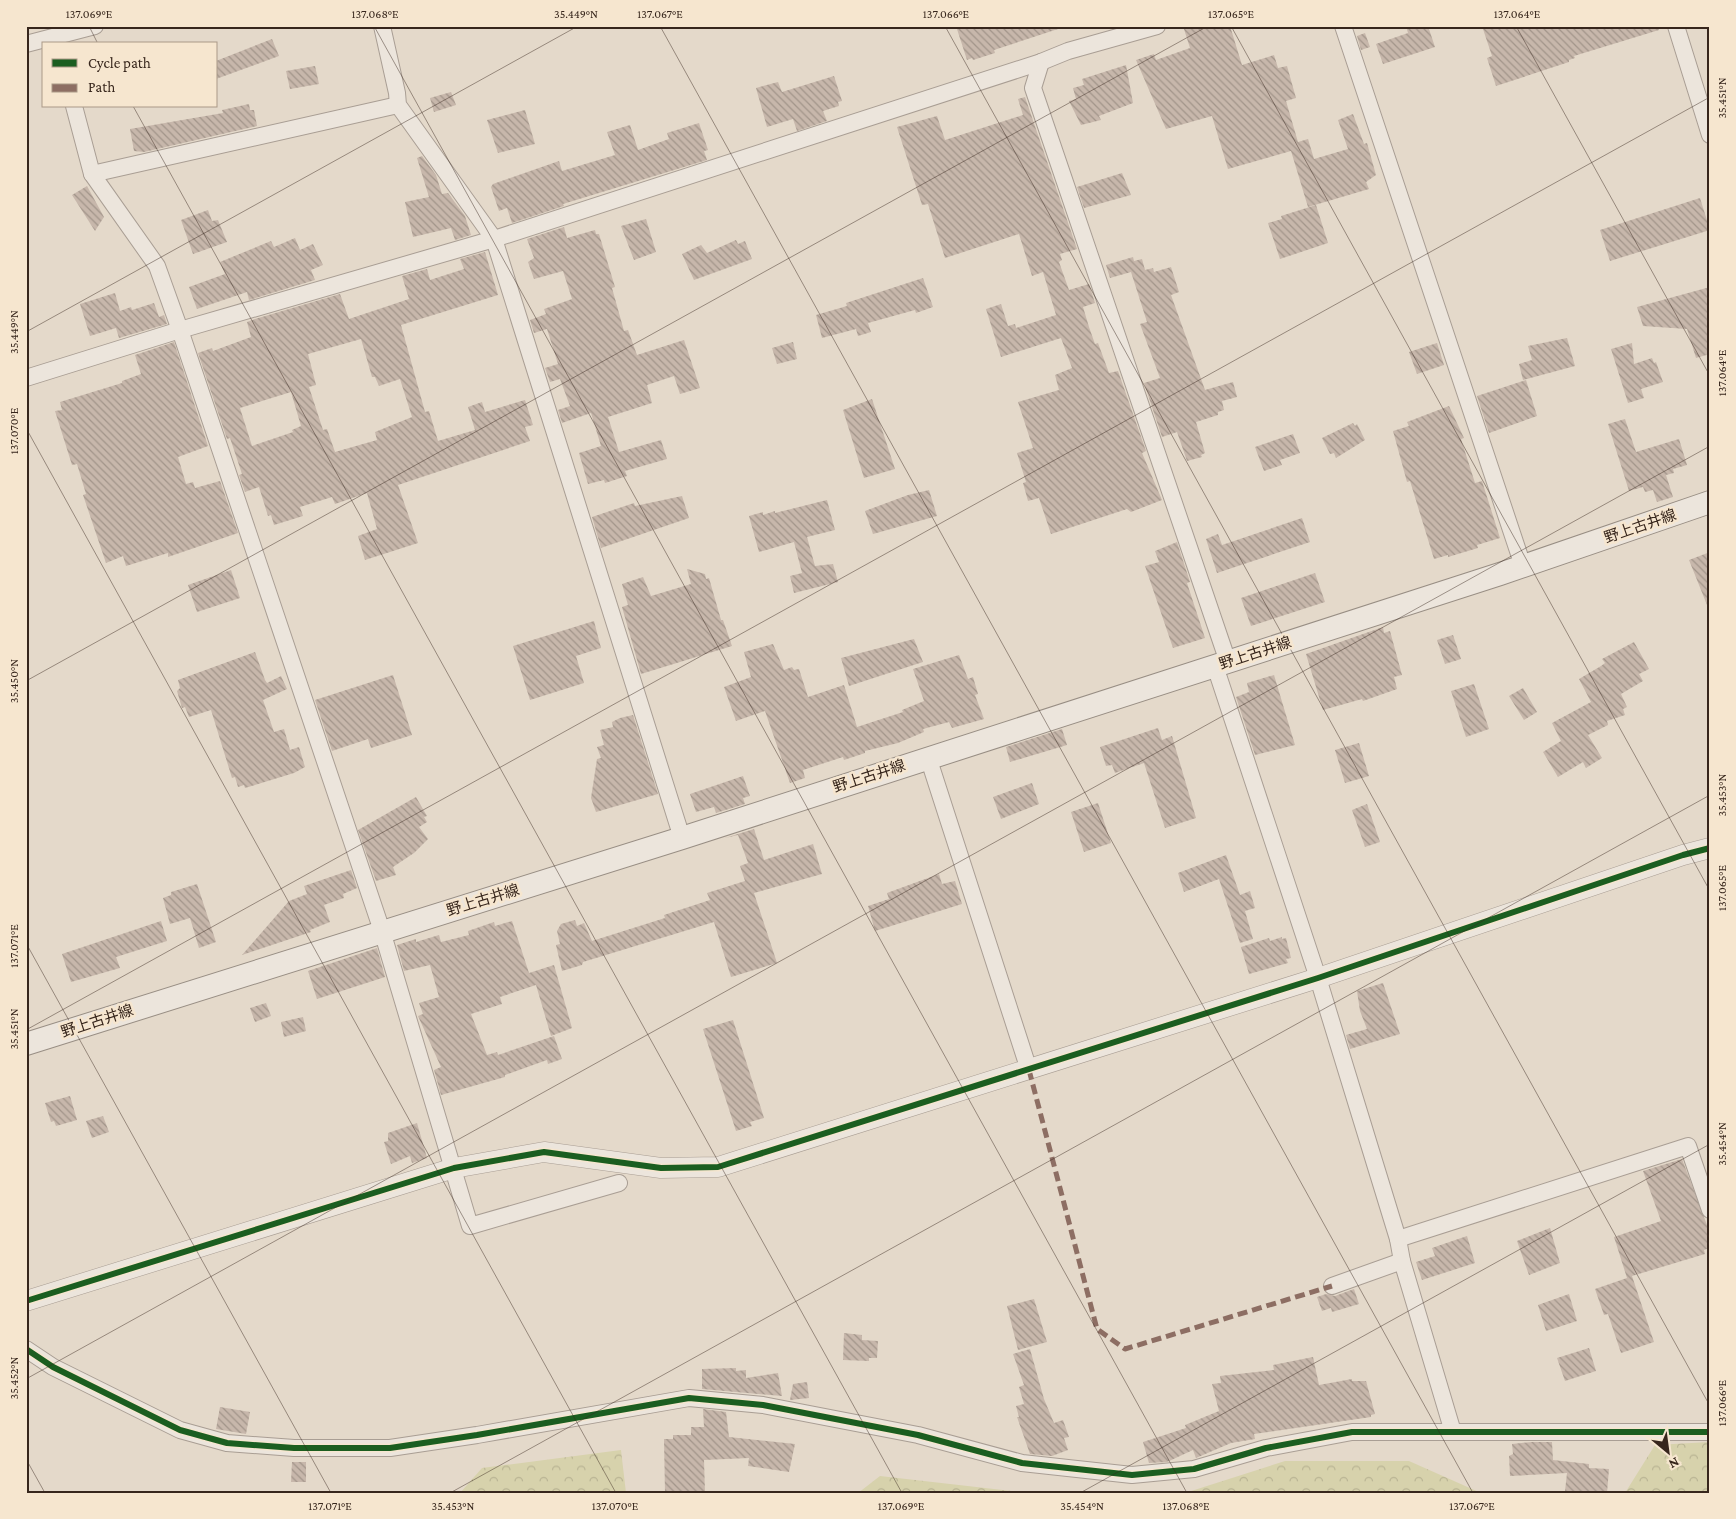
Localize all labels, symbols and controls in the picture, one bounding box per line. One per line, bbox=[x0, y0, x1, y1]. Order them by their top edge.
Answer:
text: 137.069°E bbox=[66, 7, 113, 21]
text: 137.068°E bbox=[352, 7, 399, 21]
text: 35.449°N bbox=[554, 7, 598, 21]
text: 137.067°E bbox=[637, 7, 683, 21]
text: 137.066°E bbox=[923, 7, 970, 21]
text: 137.065°E bbox=[1208, 7, 1254, 21]
text: 137.064°E bbox=[1494, 7, 1541, 21]
legend bbox=[42, 42, 218, 108]
text: Cycle path bbox=[88, 55, 151, 72]
text: 35.451°N bbox=[1715, 77, 1729, 119]
text: Path bbox=[88, 79, 115, 95]
text: 35.449°N bbox=[7, 310, 21, 354]
text: 137.064°E bbox=[1715, 349, 1729, 396]
text: 137.070°E bbox=[7, 407, 21, 454]
street label: 野上古井線 bbox=[1602, 505, 1678, 546]
street label: 野上古井線 bbox=[1217, 633, 1293, 672]
text: 35.450°N bbox=[7, 659, 21, 703]
street label: 野上古井線 bbox=[831, 756, 907, 795]
text: 35.453°N bbox=[1715, 773, 1729, 816]
text: 137.065°E bbox=[1715, 865, 1729, 911]
street label: 野上古井線 bbox=[444, 880, 521, 919]
text: 137.071°E bbox=[7, 924, 21, 968]
street label: 野上古井線 bbox=[59, 1001, 135, 1040]
text: 35.451°N bbox=[7, 1008, 21, 1050]
text: 35.454°N bbox=[1715, 1122, 1729, 1166]
text: 35.452°N bbox=[7, 1357, 21, 1399]
text: 137.066°E bbox=[1715, 1379, 1729, 1426]
north arrow bbox=[1644, 1426, 1694, 1476]
text: N bbox=[1666, 1454, 1682, 1473]
text: 137.071°E bbox=[308, 1499, 352, 1513]
text: 35.453°N bbox=[432, 1499, 475, 1513]
text: 137.070°E bbox=[592, 1499, 639, 1513]
text: 137.069°E bbox=[878, 1499, 925, 1513]
text: 35.454°N bbox=[1060, 1499, 1104, 1513]
text: 137.068°E bbox=[1163, 1499, 1210, 1513]
text: 137.067°E bbox=[1449, 1499, 1495, 1513]

